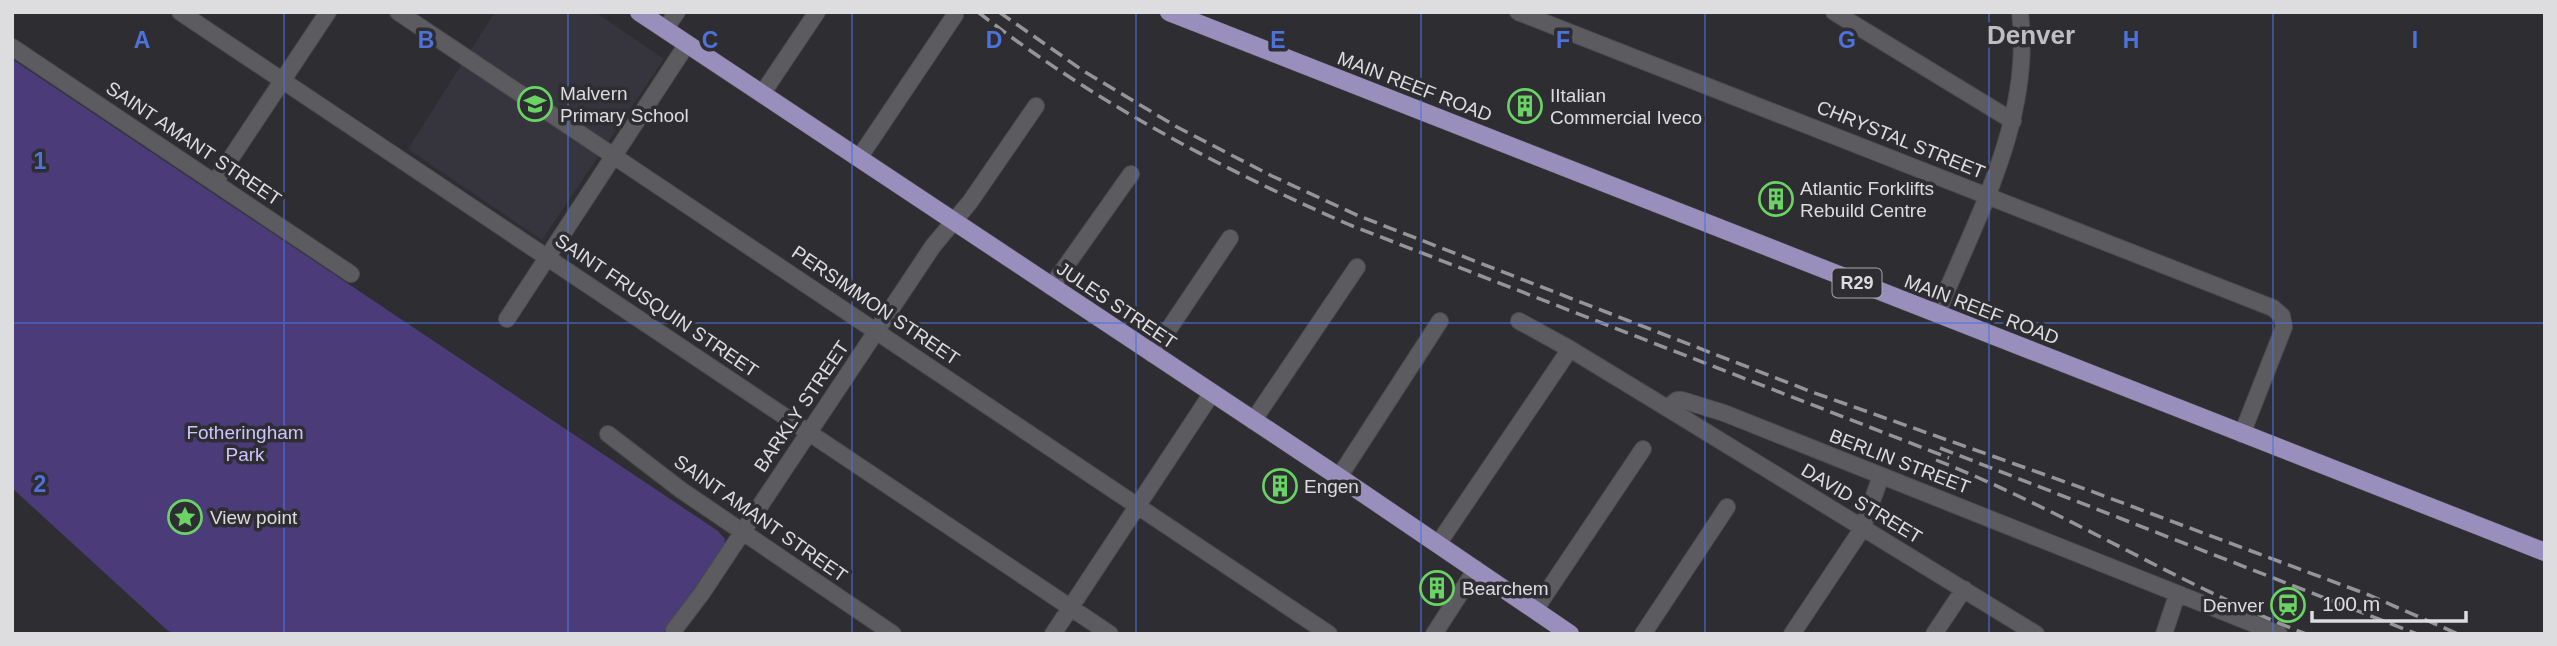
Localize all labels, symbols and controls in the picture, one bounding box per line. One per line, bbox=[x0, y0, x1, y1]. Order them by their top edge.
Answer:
district label: Denver bbox=[1987, 20, 2075, 50]
text: A bbox=[134, 27, 150, 53]
text: B bbox=[418, 27, 434, 53]
text: C bbox=[702, 27, 718, 53]
text: D bbox=[986, 27, 1002, 53]
text: E bbox=[1270, 27, 1286, 53]
text: F bbox=[1556, 27, 1570, 53]
text: G bbox=[1838, 27, 1856, 53]
text: H bbox=[2123, 27, 2139, 53]
text: I bbox=[2412, 27, 2418, 53]
street label: MAIN REEF ROAD bbox=[1335, 47, 1495, 126]
street label: SAINT AMANT STREET bbox=[102, 77, 285, 210]
place label: Malvern Primary School bbox=[560, 83, 689, 126]
school or university icon: Malvern Primary School bbox=[516, 85, 554, 123]
place label: IItalian Commercial Iveco bbox=[1550, 85, 1702, 128]
building icon: IItalian Commercial Iveco bbox=[1506, 87, 1544, 125]
street label: CHRYSTAL STREET bbox=[1814, 96, 1988, 183]
text: 1 bbox=[34, 148, 47, 174]
place label: Atlantic Forklifts Rebuild Centre bbox=[1800, 178, 1934, 221]
building icon: Atlantic Forklifts Rebuild Centre bbox=[1757, 180, 1795, 218]
street label: SAINT FRUSQUIN STREET bbox=[551, 230, 763, 382]
street label: PERSIMMON STREET bbox=[788, 242, 964, 370]
street label: JULES STREET bbox=[1053, 258, 1181, 353]
road number: R29 bbox=[1832, 268, 1882, 298]
street label: MAIN REEF ROAD bbox=[1902, 270, 2062, 349]
street label: BARKLY STREET bbox=[750, 336, 853, 476]
park label: Fotheringham Park bbox=[186, 422, 304, 465]
street label: BERLIN STREET bbox=[1827, 425, 1973, 498]
street label: SAINT AMANT STREET bbox=[670, 451, 852, 586]
street label: DAVID STREET bbox=[1798, 459, 1926, 548]
building icon: Engen bbox=[1261, 467, 1299, 505]
text: 2 bbox=[34, 471, 46, 497]
place label: Engen bbox=[1304, 476, 1359, 497]
place icon: View point bbox=[166, 498, 204, 536]
place label: View point bbox=[210, 507, 298, 528]
building icon: Bearchem bbox=[1418, 569, 1456, 607]
place label: Bearchem bbox=[1462, 578, 1549, 599]
scale bar bbox=[2312, 580, 2466, 624]
station icon: Denver bbox=[2269, 586, 2307, 624]
text: 100 m bbox=[2322, 592, 2380, 615]
place label: Denver bbox=[2203, 595, 2265, 616]

